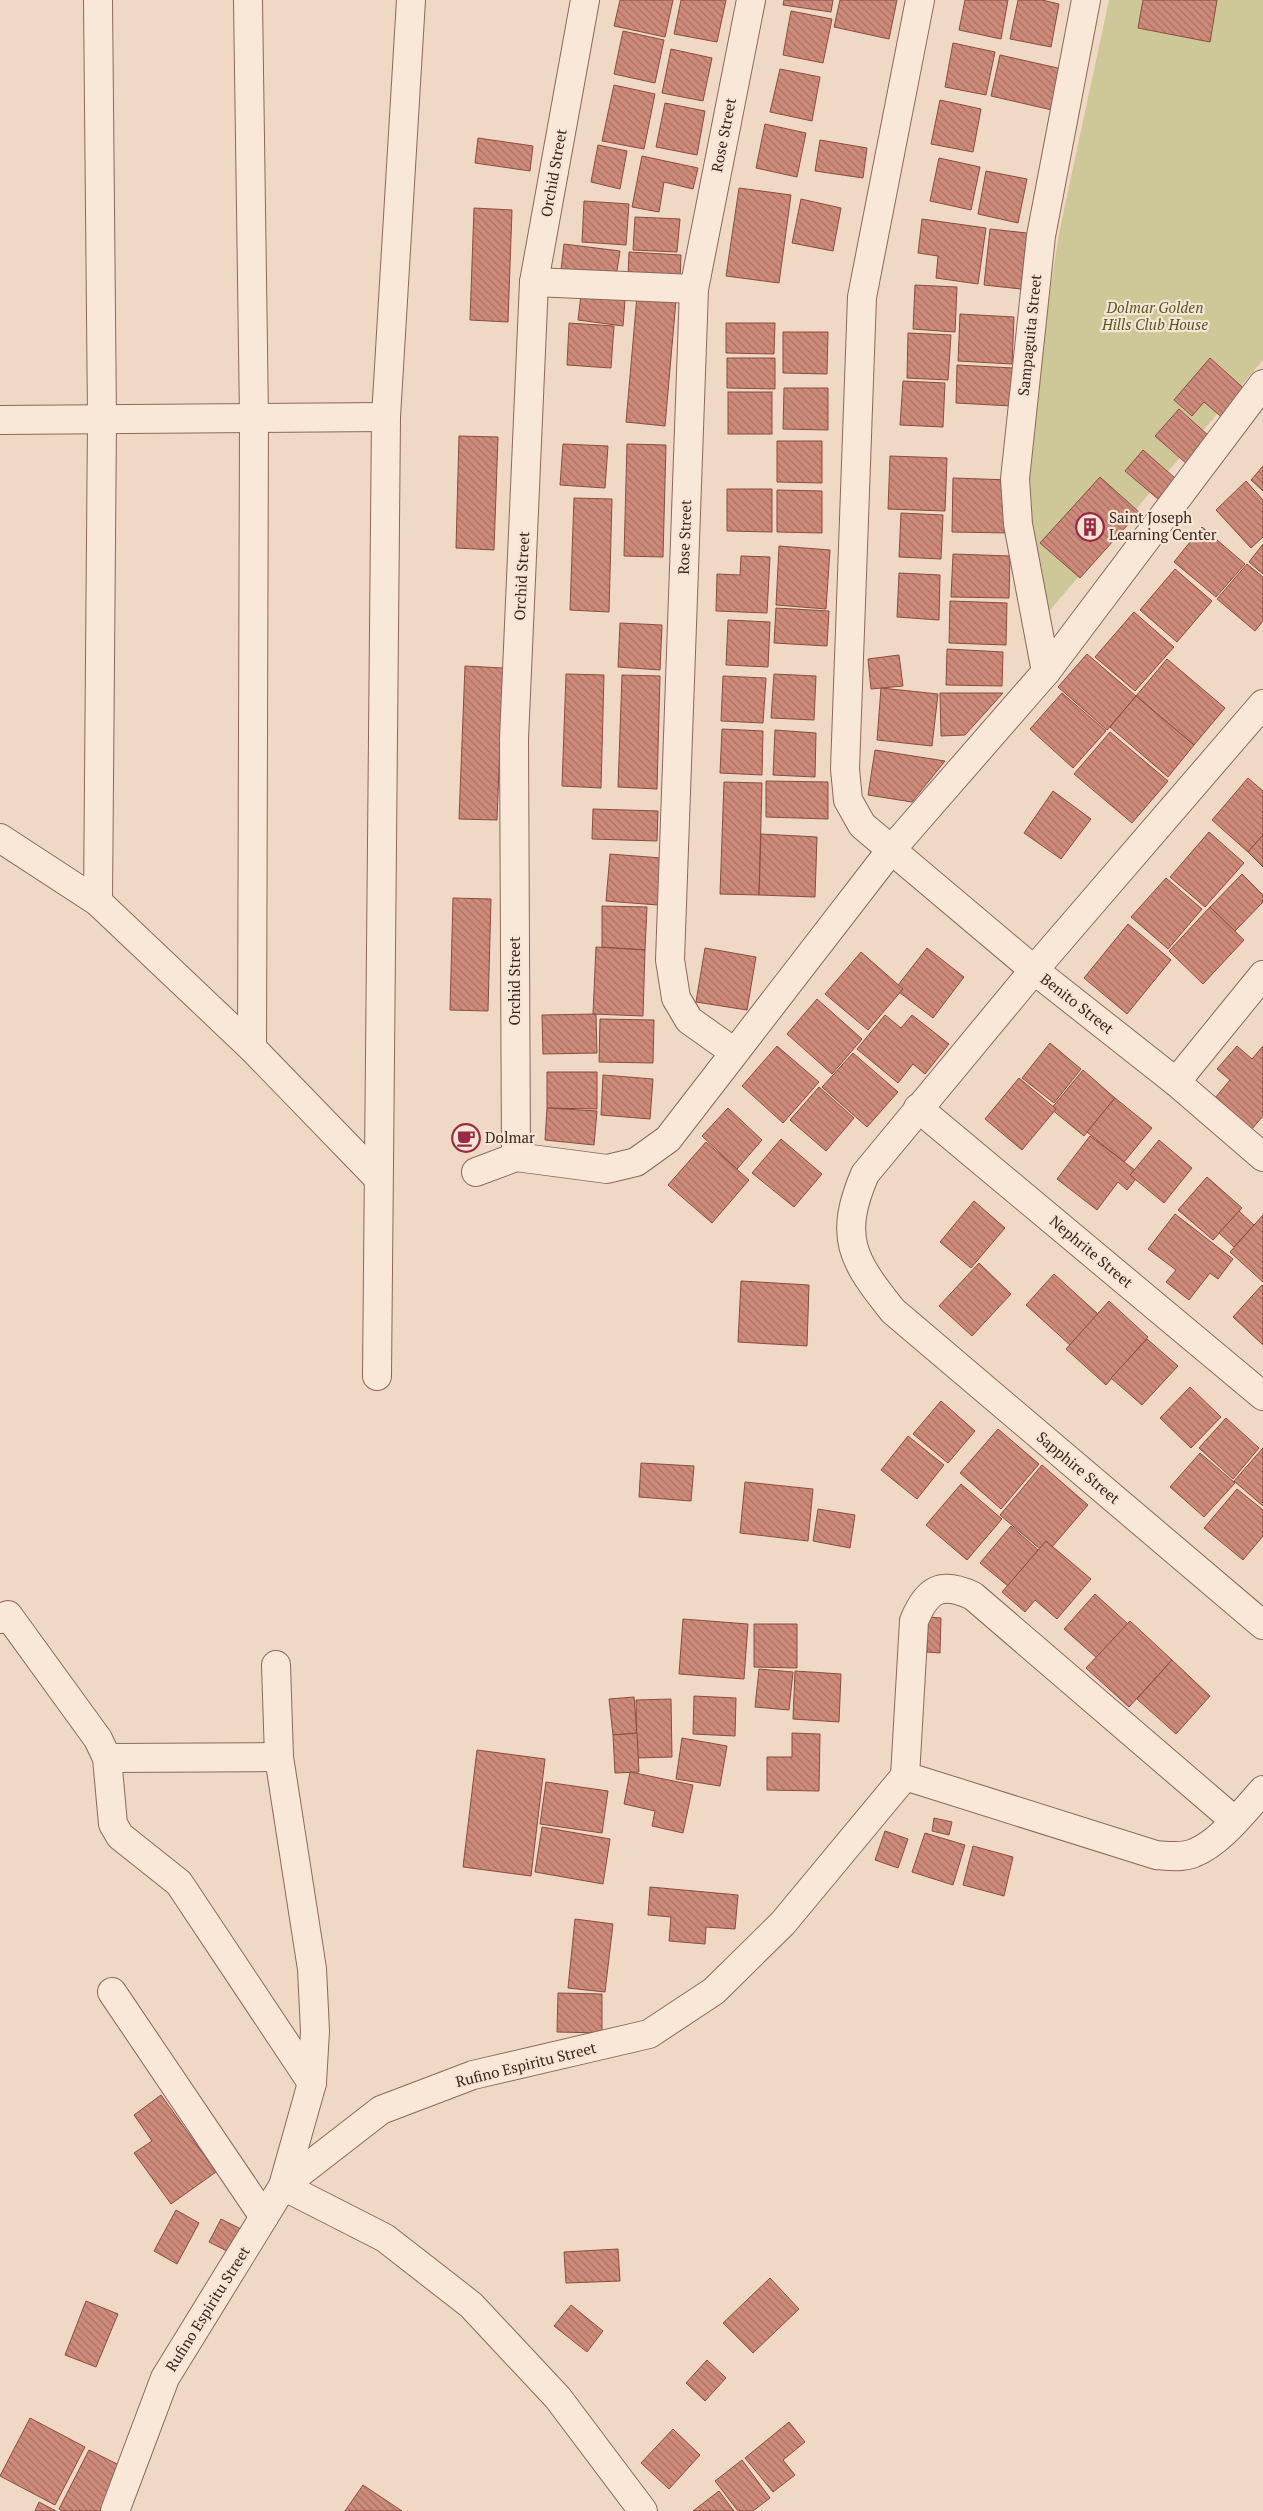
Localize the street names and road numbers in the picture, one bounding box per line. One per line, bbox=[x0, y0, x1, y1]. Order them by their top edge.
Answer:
street label: Rose Street bbox=[706, 96, 740, 174]
street label: Orchid Street bbox=[535, 127, 571, 218]
street label: Sampaguita Street bbox=[1013, 273, 1045, 397]
street label: Rose Street bbox=[673, 499, 695, 575]
street label: Orchid Street bbox=[509, 530, 533, 621]
street label: Orchid Street bbox=[504, 936, 524, 1026]
street label: Benito Street bbox=[1037, 968, 1119, 1038]
street label: Nephrite Street bbox=[1046, 1211, 1138, 1292]
street label: Sapphire Street bbox=[1033, 1427, 1125, 1508]
street label: Rufino Espiritu Street bbox=[453, 2037, 599, 2091]
street label: Rufino Espiritu Street bbox=[160, 2242, 254, 2375]

